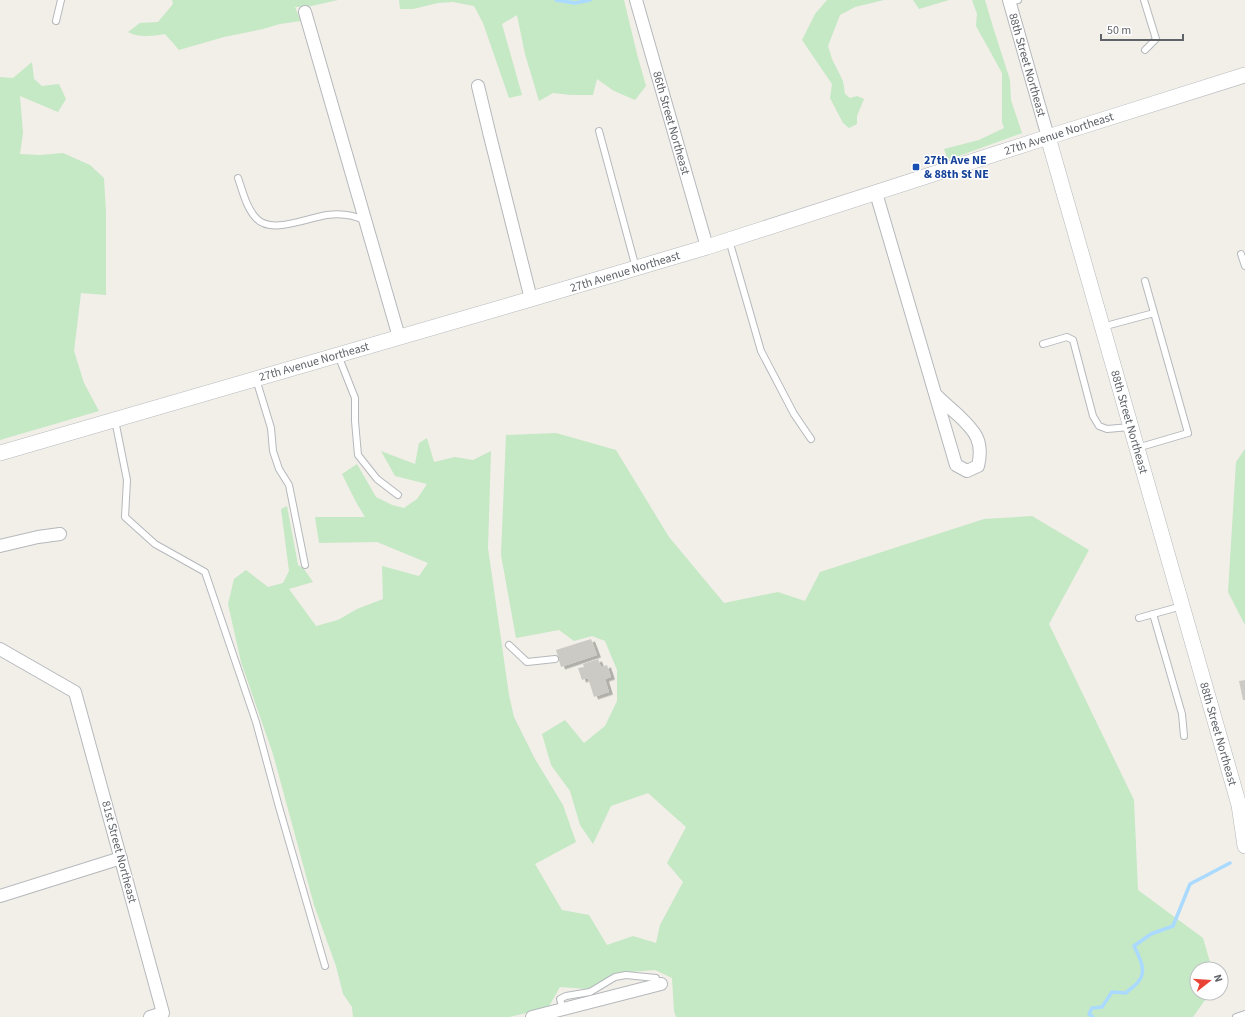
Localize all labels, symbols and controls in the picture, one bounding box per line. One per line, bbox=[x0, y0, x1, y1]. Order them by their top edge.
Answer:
street label: 88th Street Northeast bbox=[1004, 11, 1050, 119]
scale bar bbox=[1101, 16, 1183, 42]
text: 50 m bbox=[1107, 22, 1131, 39]
street label: 86th Street Northeast bbox=[648, 69, 694, 177]
street label: 27th Avenue Northeast bbox=[1002, 108, 1116, 160]
place label: 27th Ave NE & 88th St NE bbox=[924, 152, 989, 183]
marker: 27th Ave NE & 88th St NE bbox=[911, 162, 921, 172]
street label: 27th Avenue Northeast bbox=[568, 247, 682, 297]
street label: 27th Avenue Northeast bbox=[257, 338, 371, 386]
street label: 88th Street Northeast bbox=[1106, 368, 1152, 476]
street label: 88th Street Northeast bbox=[1195, 680, 1241, 788]
street label: 81st Street Northeast bbox=[97, 799, 141, 905]
north arrow bbox=[1189, 961, 1229, 1001]
text: N bbox=[1210, 973, 1226, 984]

